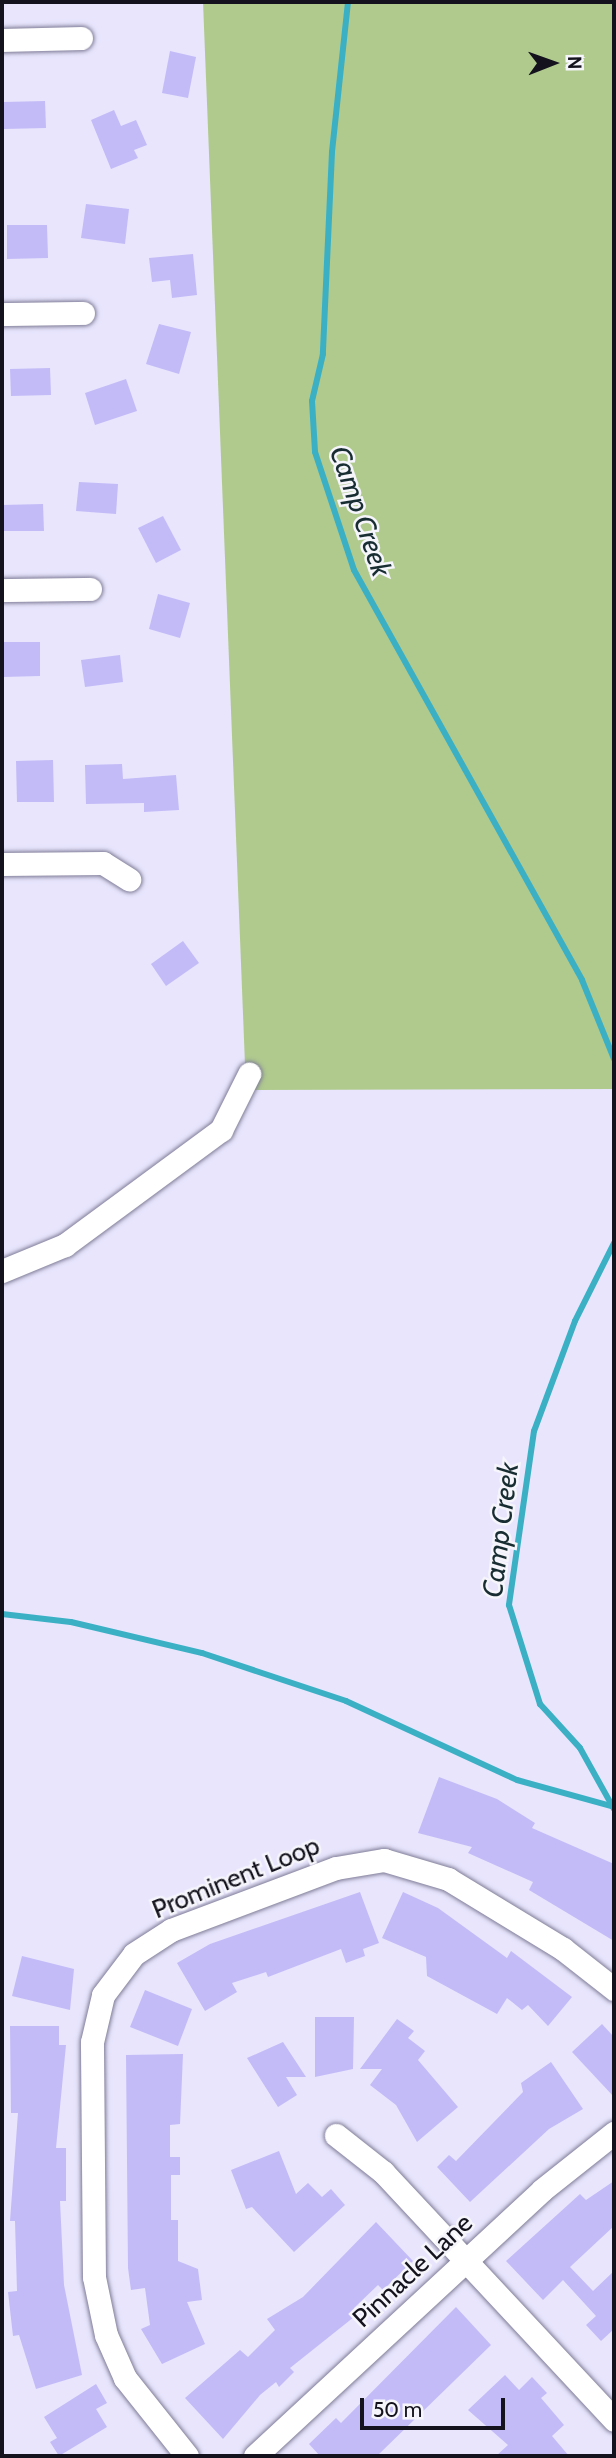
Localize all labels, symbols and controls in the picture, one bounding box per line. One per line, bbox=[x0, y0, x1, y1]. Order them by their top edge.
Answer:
north arrow bbox=[518, 28, 588, 98]
text: N bbox=[563, 56, 586, 70]
water label: Camp Creek bbox=[323, 441, 399, 581]
water label: Camp Creek bbox=[475, 1461, 525, 1599]
street label: Prominent Loop bbox=[148, 1830, 324, 1926]
street label: Pinnacle Lane bbox=[347, 2208, 479, 2334]
scale bar bbox=[364, 2384, 509, 2428]
text: 50 m bbox=[373, 2397, 422, 2422]

